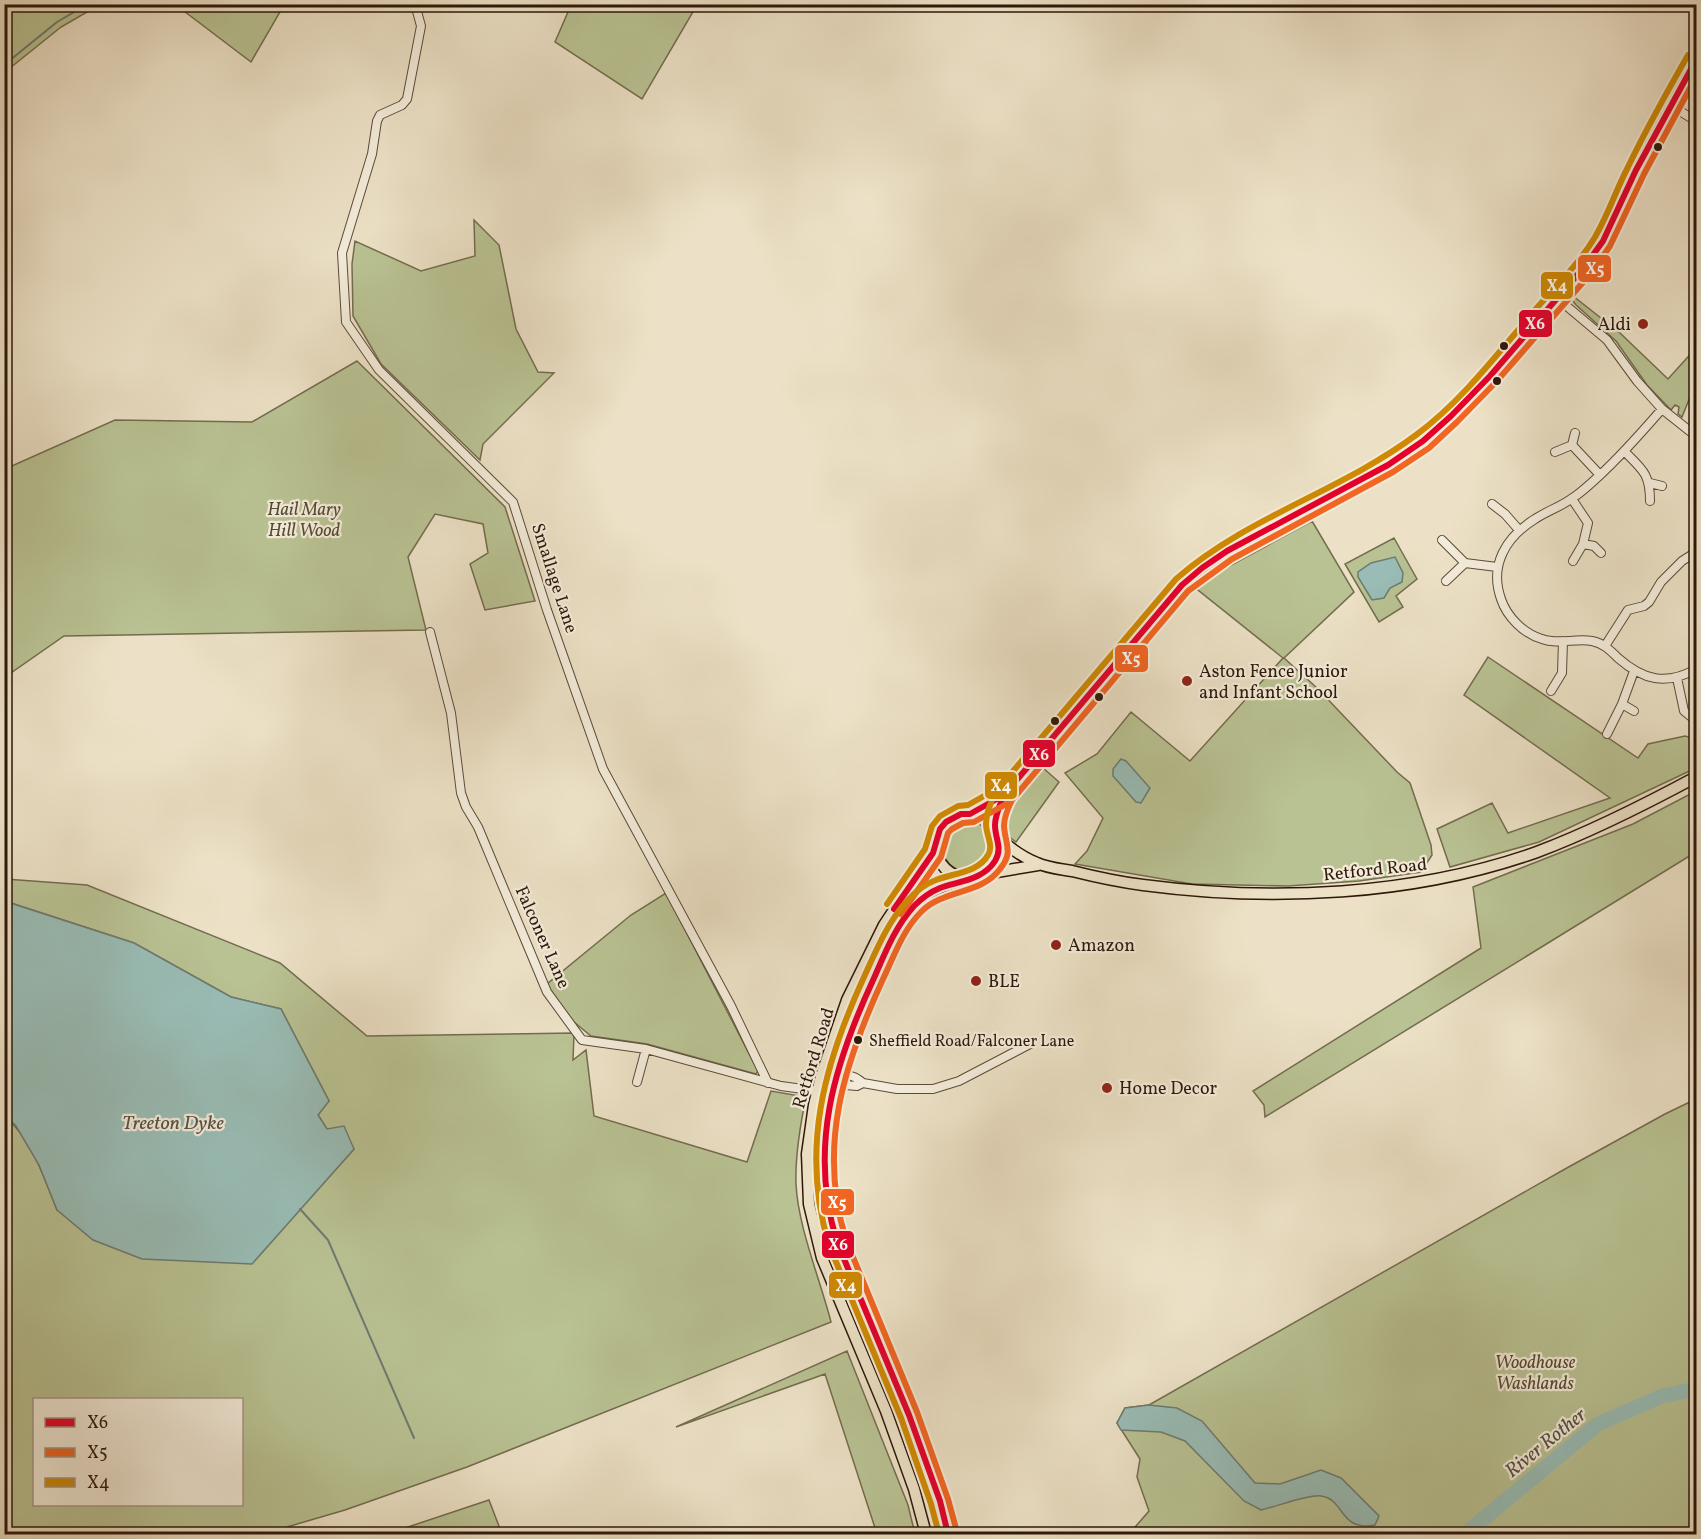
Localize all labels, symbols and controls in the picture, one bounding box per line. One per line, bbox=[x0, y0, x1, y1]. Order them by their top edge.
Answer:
unlabelled marker bbox=[1652, 141, 1664, 153]
line badge: X5 bbox=[1577, 254, 1612, 283]
text: X5 bbox=[1586, 259, 1605, 281]
line badge: X4 bbox=[1540, 271, 1574, 300]
text: X4 bbox=[1547, 276, 1568, 298]
line badge: X6 bbox=[1518, 309, 1553, 338]
place label: Aldi bbox=[1597, 313, 1631, 338]
text: X6 bbox=[1525, 314, 1545, 336]
marker: Aldi bbox=[1636, 317, 1650, 331]
unlabelled marker bbox=[1498, 340, 1510, 352]
unlabelled marker bbox=[1491, 375, 1503, 387]
park label: Hail Mary Hill Wood bbox=[267, 498, 341, 544]
street label: Smallage Lane bbox=[524, 520, 583, 637]
line badge: X5 bbox=[1114, 644, 1149, 673]
text: X5 bbox=[1122, 649, 1141, 671]
place label: Aston Fence Junior and Infant School bbox=[1199, 660, 1348, 706]
marker: Aston Fence Junior and Infant School bbox=[1180, 674, 1194, 688]
unlabelled marker bbox=[1093, 691, 1105, 703]
unlabelled marker bbox=[1049, 715, 1061, 727]
line badge: X6 bbox=[1022, 739, 1056, 768]
text: X6 bbox=[1029, 745, 1049, 767]
line badge: X4 bbox=[984, 771, 1018, 800]
text: X4 bbox=[991, 776, 1012, 798]
street label: Retford Road bbox=[1322, 853, 1428, 888]
street label: Falconer Lane bbox=[508, 882, 575, 993]
place label: Amazon bbox=[1068, 934, 1135, 959]
marker: Amazon bbox=[1049, 938, 1063, 952]
place label: BLE bbox=[988, 970, 1020, 995]
marker: BLE bbox=[969, 974, 983, 988]
street label: Retford Road bbox=[787, 1005, 842, 1112]
place label: Sheffield Road/Falconer Lane bbox=[869, 1031, 1074, 1053]
marker: Sheffield Road/Falconer Lane bbox=[852, 1034, 864, 1046]
place label: Home Decor bbox=[1119, 1077, 1217, 1102]
marker: Home Decor bbox=[1100, 1081, 1114, 1095]
water label: Treeton Dyke bbox=[122, 1110, 225, 1138]
line badge: X5 bbox=[820, 1188, 855, 1216]
text: X5 bbox=[828, 1193, 847, 1215]
line badge: X6 bbox=[821, 1230, 855, 1259]
text: X6 bbox=[828, 1235, 848, 1257]
line badge: X4 bbox=[828, 1271, 863, 1299]
text: X4 bbox=[836, 1276, 857, 1298]
park label: Woodhouse Washlands bbox=[1495, 1351, 1576, 1397]
legend bbox=[33, 1398, 243, 1506]
water label: River Rother bbox=[1499, 1402, 1593, 1485]
text: X6 bbox=[87, 1411, 108, 1436]
text: X5 bbox=[87, 1441, 108, 1466]
text: X4 bbox=[87, 1471, 110, 1496]

